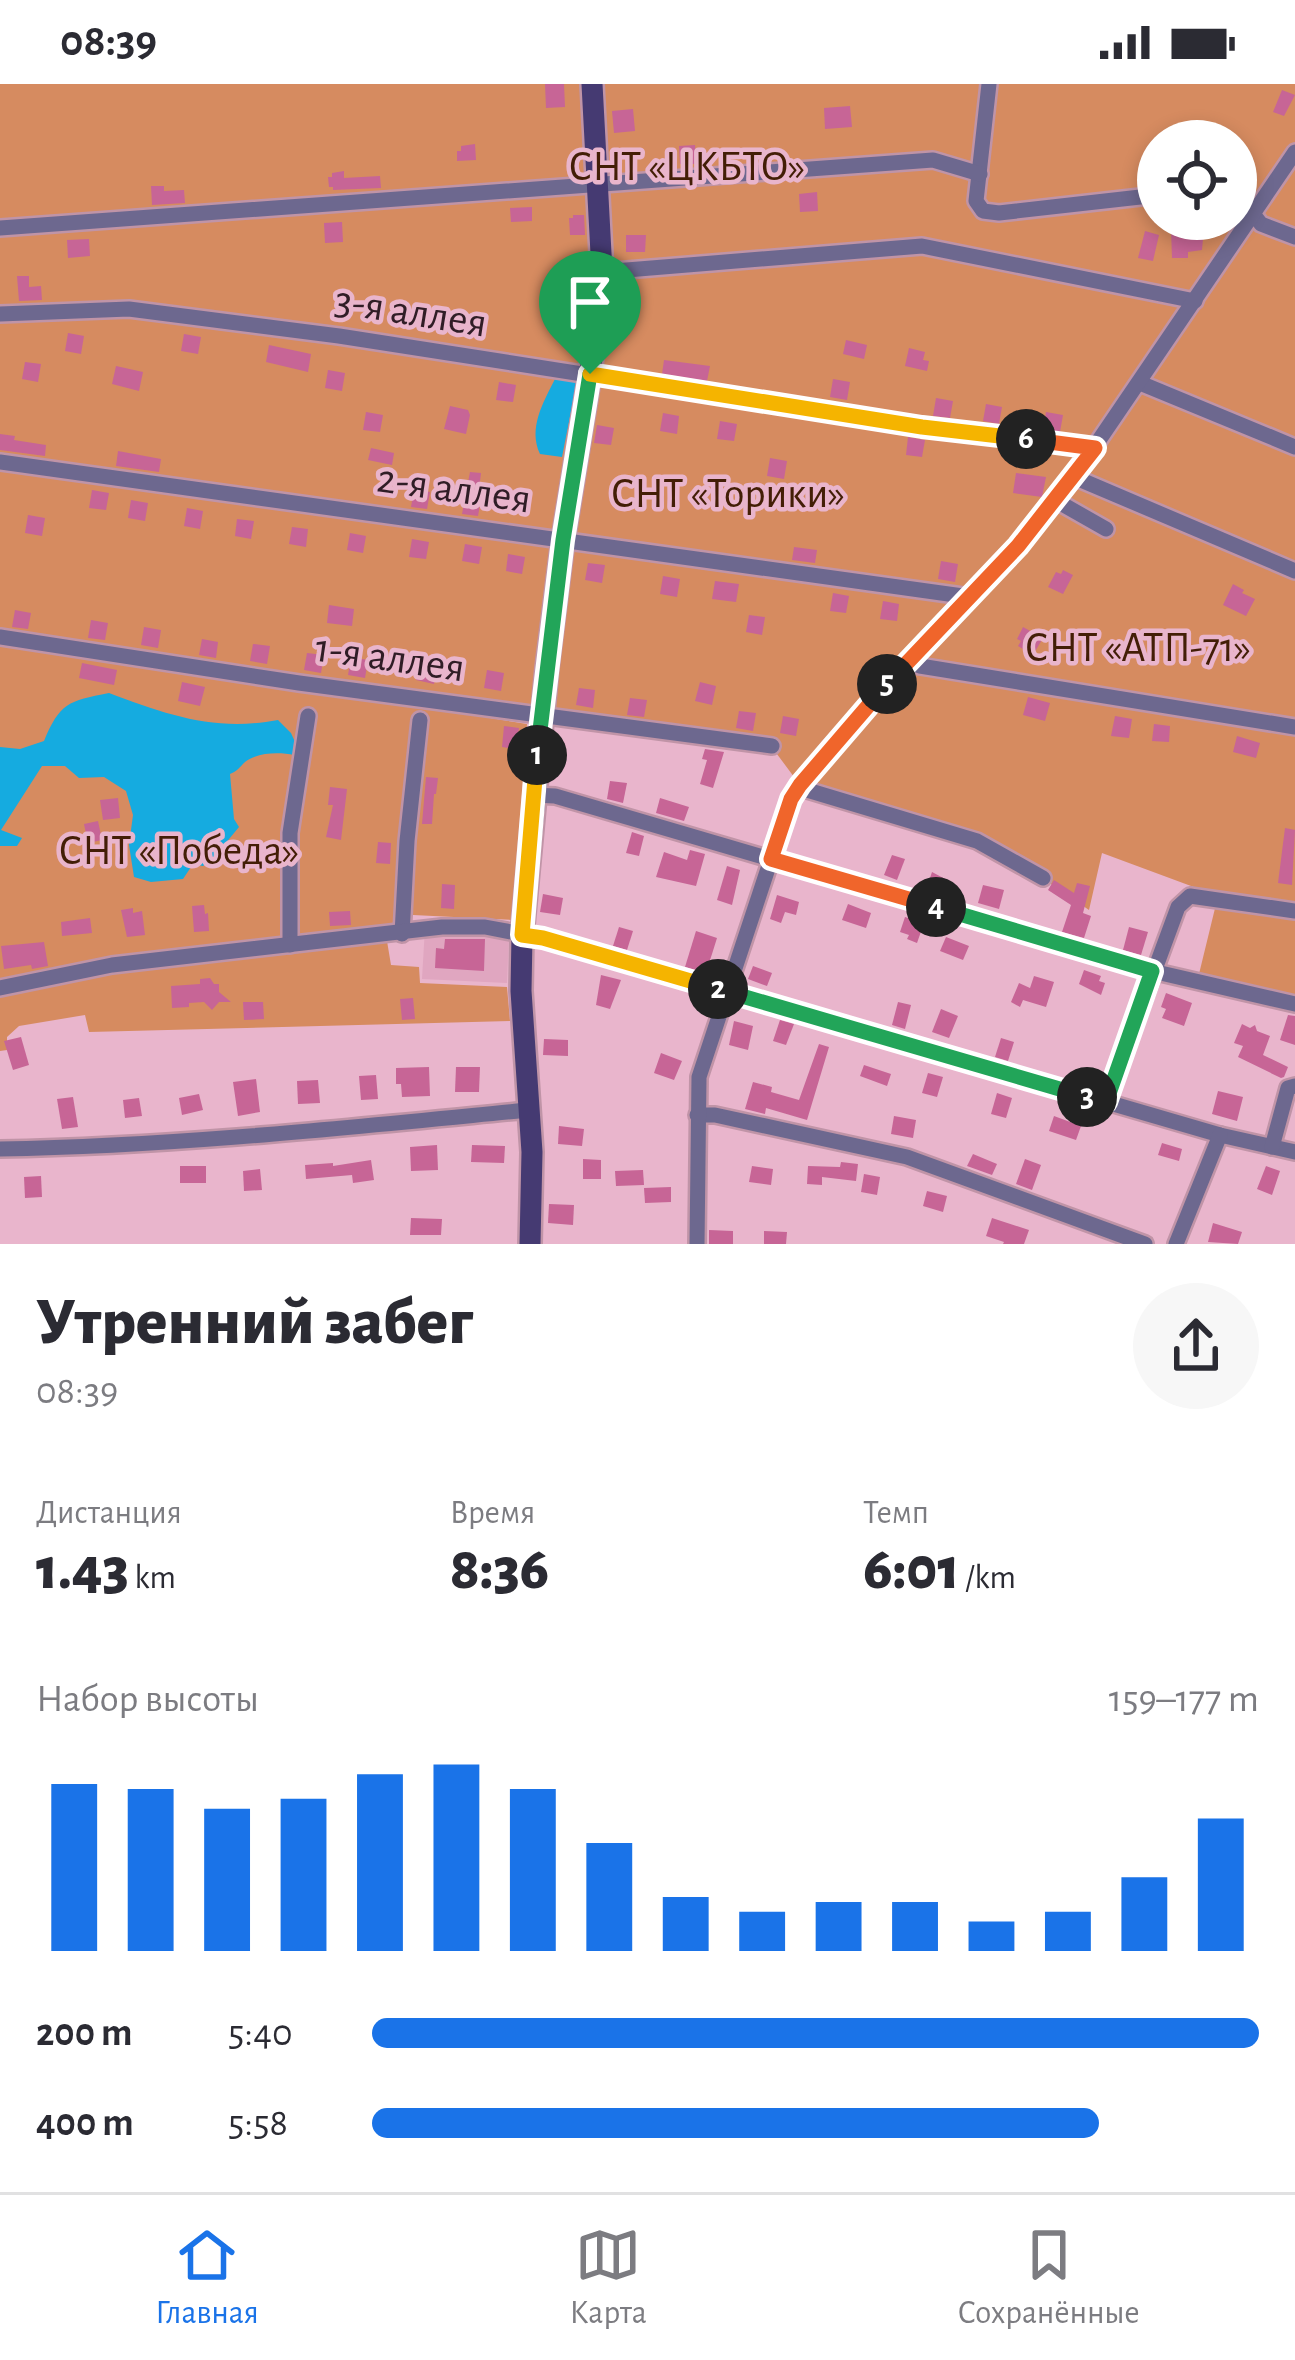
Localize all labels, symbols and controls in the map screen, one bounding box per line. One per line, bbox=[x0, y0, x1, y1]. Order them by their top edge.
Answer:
text: 08:39 bbox=[60, 19, 157, 64]
map controls bbox=[1137, 120, 1257, 240]
button: locate bbox=[1137, 120, 1257, 240]
park label: СНТ «ЦКБТО» bbox=[569, 146, 805, 188]
pin bbox=[539, 251, 641, 374]
icon: arrive bbox=[557, 269, 623, 335]
street label: 3-я аллея bbox=[332, 279, 490, 345]
pin: 6 bbox=[996, 409, 1056, 469]
text: 6 bbox=[1018, 422, 1034, 455]
street label: 2-я аллея bbox=[374, 457, 534, 521]
park label: СНТ «Торики» bbox=[611, 473, 845, 515]
street label: 1-я аллея bbox=[313, 627, 467, 689]
park label: СНТ «АТП-71» bbox=[1025, 627, 1251, 669]
pin: 5 bbox=[857, 654, 917, 714]
text: 5 bbox=[880, 667, 894, 700]
pin: 1 bbox=[507, 725, 567, 785]
text: 1 bbox=[531, 738, 543, 771]
park label: СНТ «Победа» bbox=[59, 830, 299, 872]
pin: 4 bbox=[906, 877, 966, 937]
text: 4 bbox=[928, 890, 944, 923]
pin: 2 bbox=[688, 959, 748, 1019]
text: 2 bbox=[710, 972, 726, 1005]
pin: 3 bbox=[1057, 1067, 1117, 1127]
text: 3 bbox=[1080, 1080, 1094, 1113]
button: share bbox=[1133, 1283, 1259, 1409]
text: Утренний забег bbox=[36, 1290, 473, 1356]
text: 08:39 bbox=[36, 1372, 118, 1411]
text: Дистанция bbox=[36, 1497, 182, 1530]
text: Время bbox=[450, 1497, 535, 1530]
text: Темп bbox=[863, 1497, 929, 1530]
text: 1.43 bbox=[36, 1540, 129, 1600]
text: 8:36 bbox=[450, 1540, 549, 1600]
text: 6:01 bbox=[863, 1540, 960, 1600]
text: km bbox=[129, 1562, 176, 1595]
text: /km bbox=[960, 1562, 1016, 1595]
text: Набор высоты bbox=[36, 1680, 259, 1719]
text: 159–177 m bbox=[1109, 1680, 1259, 1719]
text: 200 m bbox=[36, 2014, 132, 2053]
text: 5:40 bbox=[228, 2014, 293, 2053]
text: 400 m bbox=[36, 2104, 134, 2143]
text: 5:58 bbox=[228, 2104, 288, 2143]
tab: Главная bbox=[155, 2222, 259, 2334]
tab: Карта bbox=[569, 2222, 647, 2334]
tab: Сохранённые bbox=[957, 2222, 1140, 2334]

